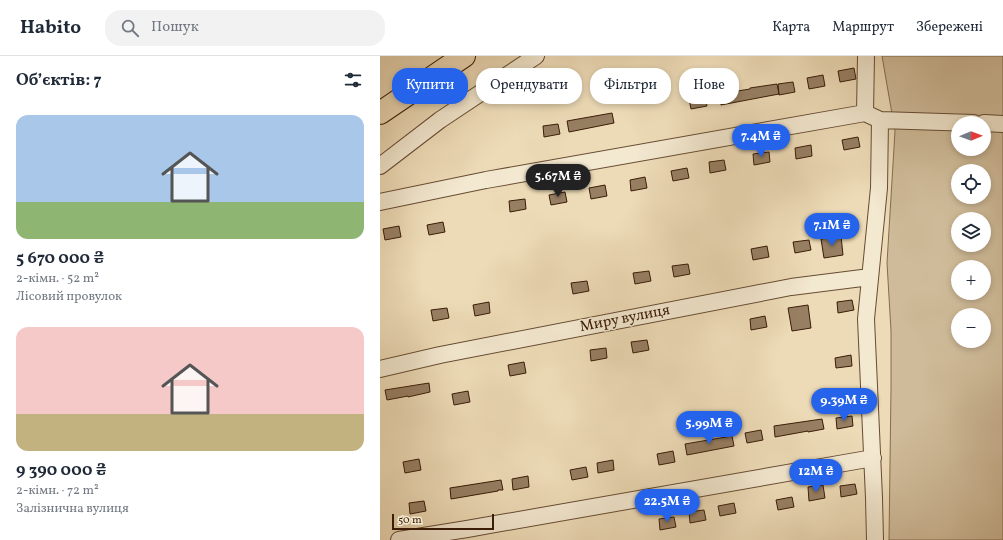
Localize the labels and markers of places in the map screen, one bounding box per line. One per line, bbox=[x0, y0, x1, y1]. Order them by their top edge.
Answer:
pin: 7.4M ₴ bbox=[728, 124, 794, 158]
pin: 5.67M ₴ bbox=[521, 164, 595, 198]
pin: 7.1M ₴ bbox=[799, 213, 865, 247]
pin: 9.39M ₴ bbox=[807, 388, 881, 422]
pin: 5.99M ₴ bbox=[672, 411, 746, 445]
pin: 12M ₴ bbox=[788, 459, 844, 493]
pin: 22.5M ₴ bbox=[630, 489, 704, 523]

